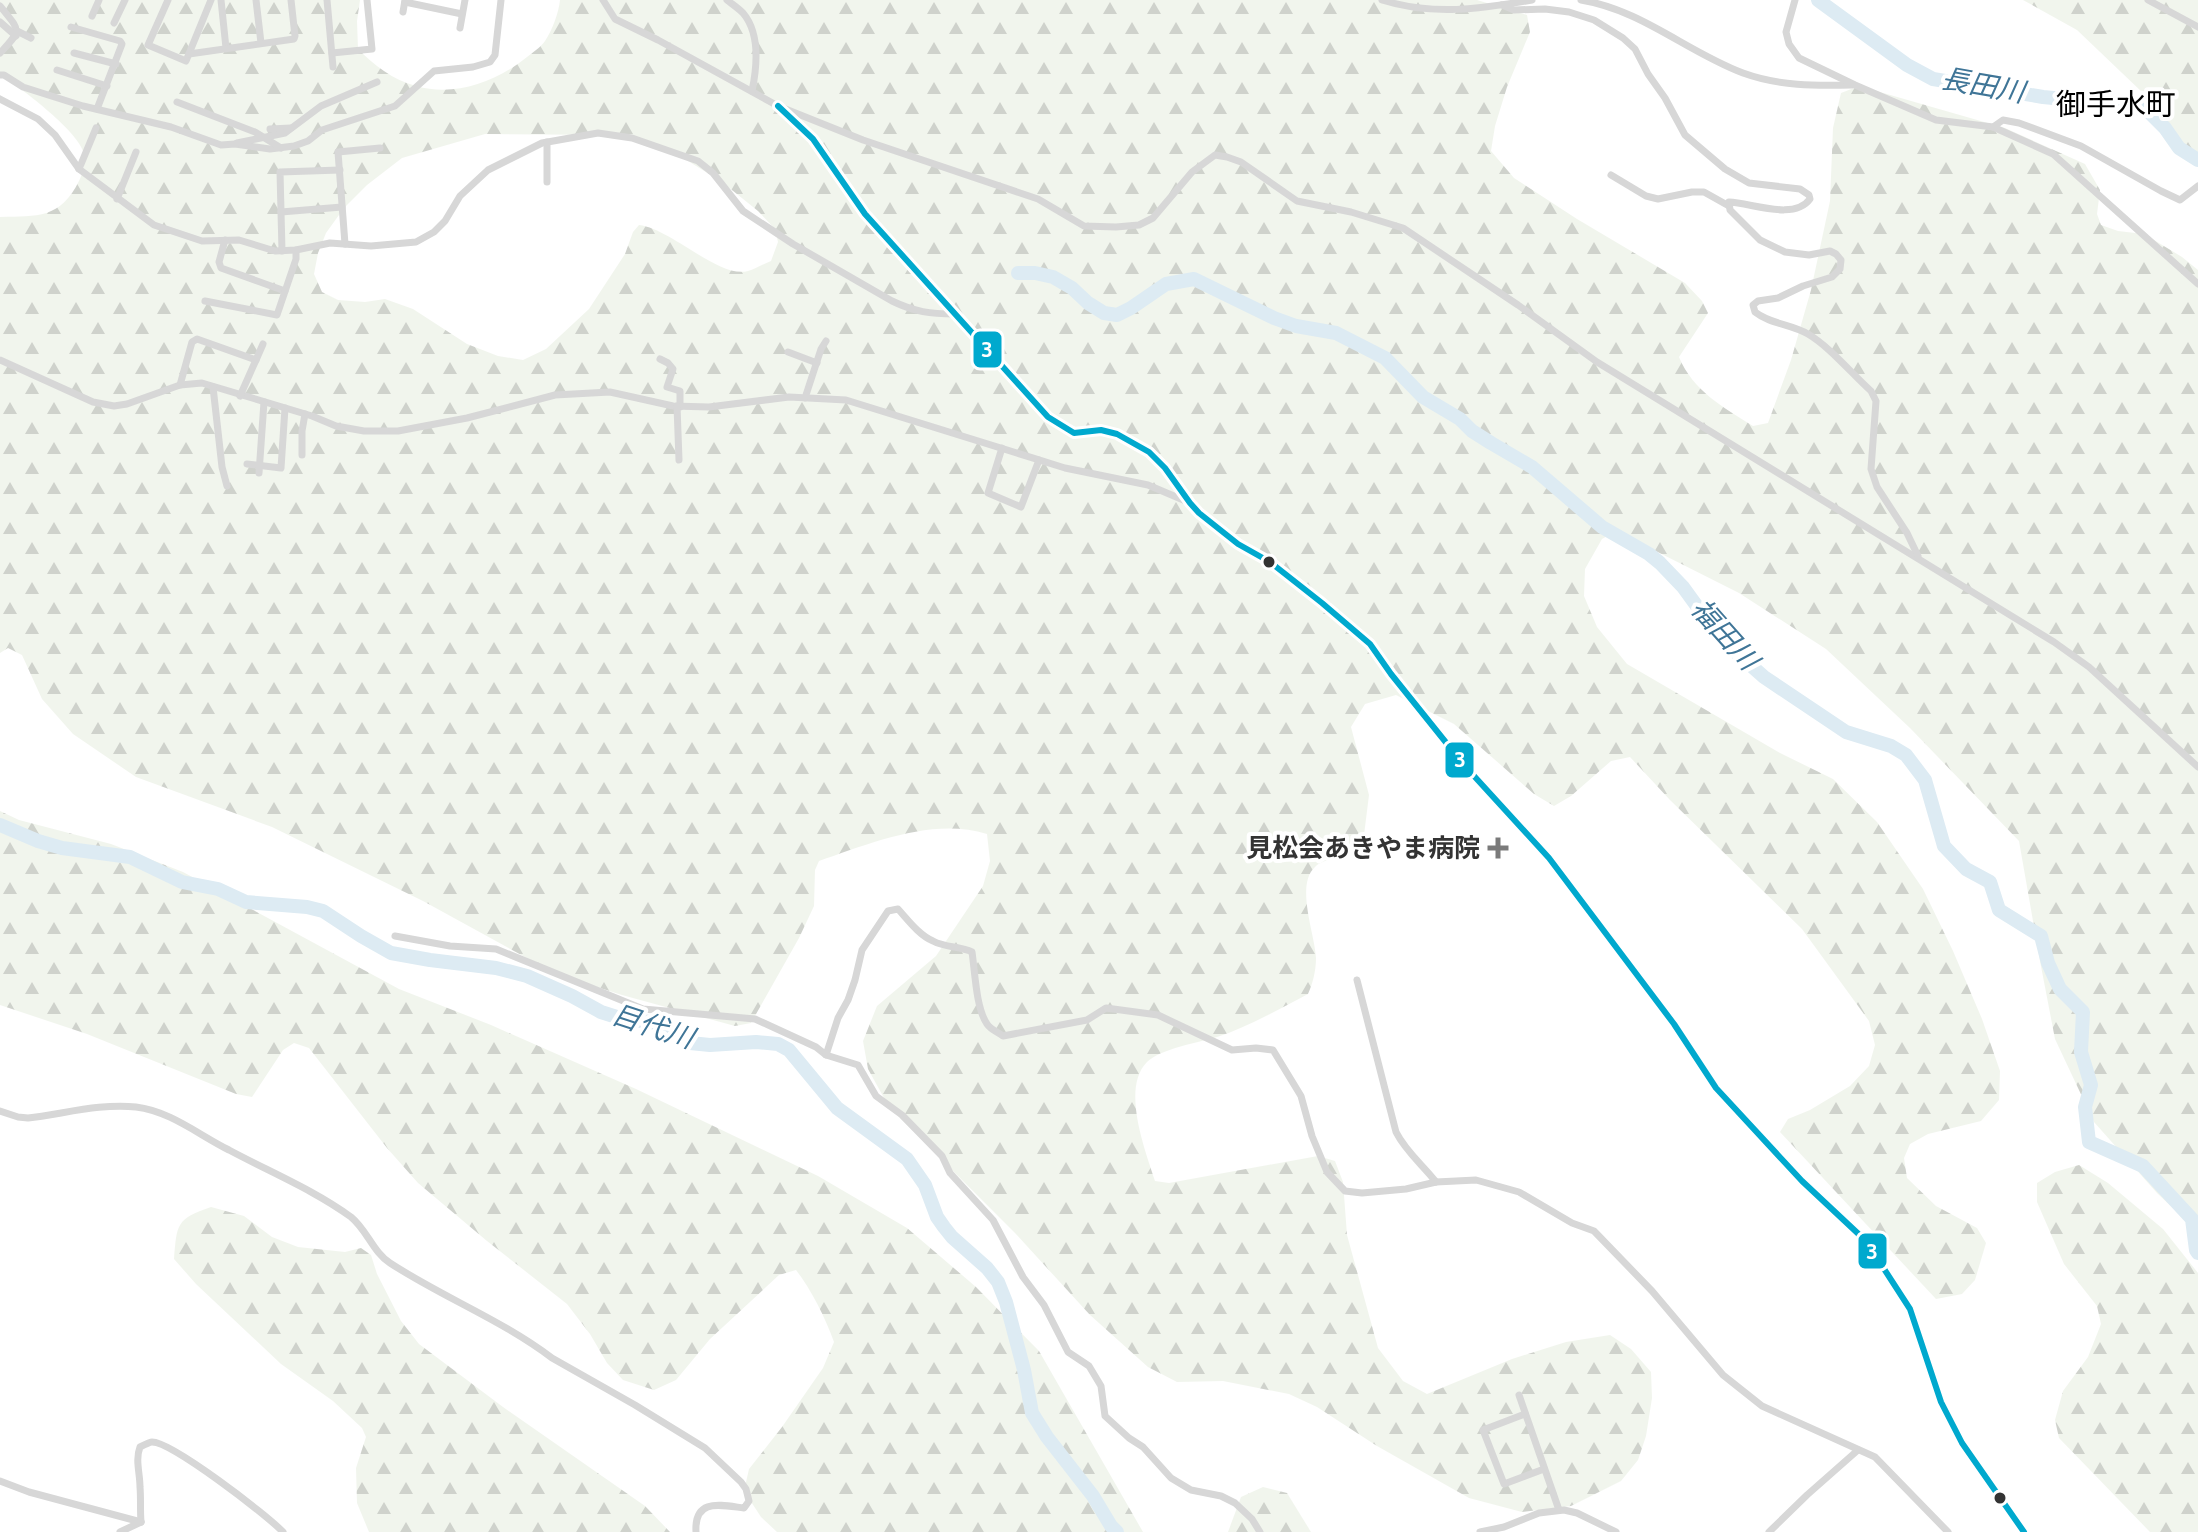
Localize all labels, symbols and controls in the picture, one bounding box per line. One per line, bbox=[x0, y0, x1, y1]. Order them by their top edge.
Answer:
water label: 長田川 bbox=[1939, 61, 2030, 110]
district label: 御手水町 bbox=[2056, 86, 2176, 123]
line badge: 3 bbox=[972, 330, 1003, 369]
text: 3 bbox=[981, 336, 993, 363]
unlabelled marker bbox=[1261, 554, 1277, 570]
water label: 福田川 bbox=[1684, 591, 1768, 679]
line badge: 3 bbox=[1444, 741, 1475, 779]
text: 3 bbox=[1454, 746, 1466, 773]
place label: 見松会あきやま病院 bbox=[1246, 832, 1480, 864]
marker: 見松会あきやま病院 bbox=[1487, 837, 1509, 859]
water label: 目代川 bbox=[608, 997, 701, 1056]
line badge: 3 bbox=[1857, 1232, 1888, 1270]
text: 3 bbox=[1866, 1238, 1878, 1265]
unlabelled marker bbox=[1992, 1490, 2008, 1506]

